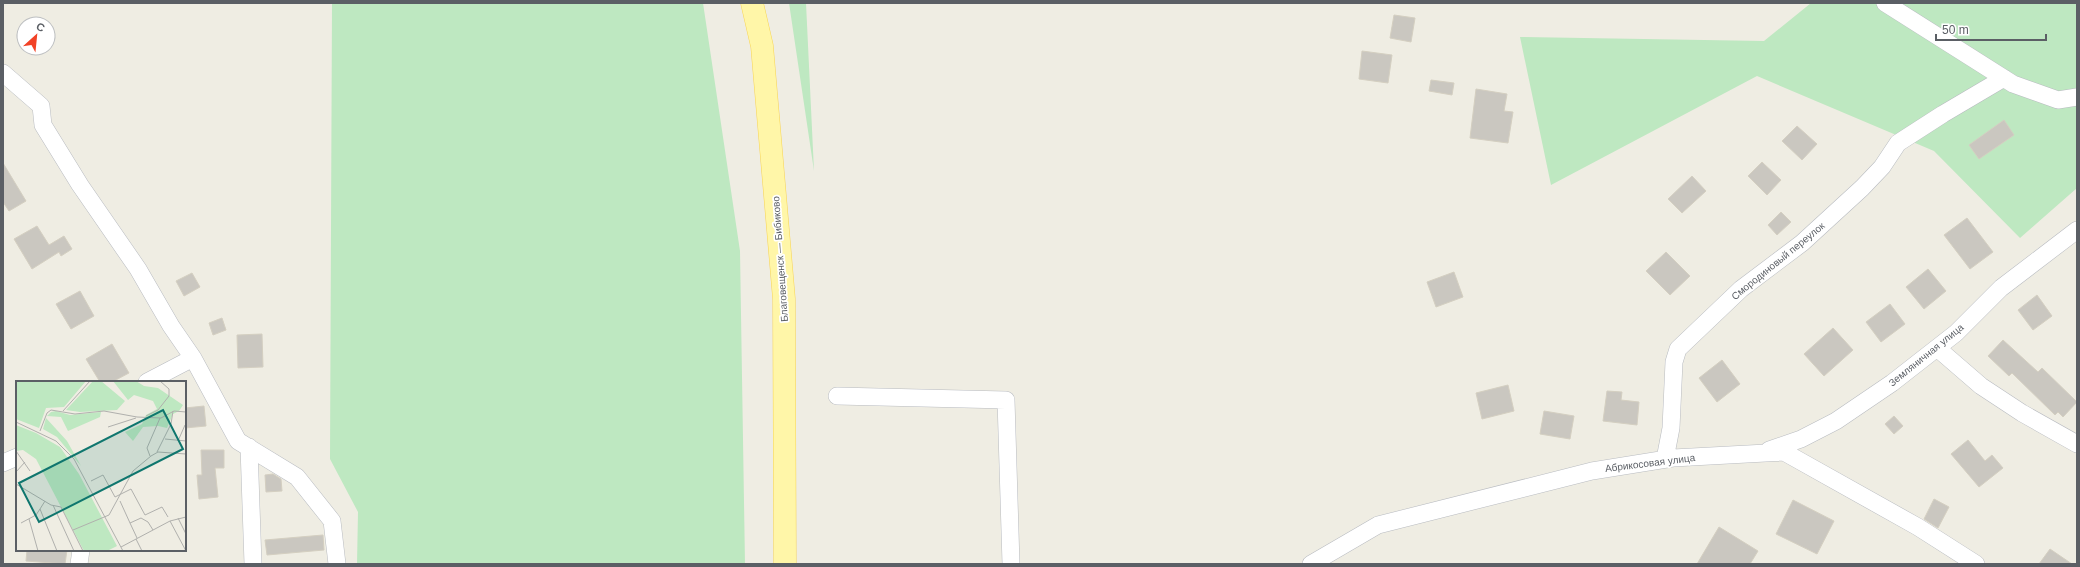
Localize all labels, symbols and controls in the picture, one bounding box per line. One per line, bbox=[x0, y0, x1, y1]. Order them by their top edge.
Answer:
north arrow bbox=[16, 16, 56, 56]
scale bar bbox=[1936, 16, 2046, 42]
text: С bbox=[34, 20, 47, 34]
text: 50 m bbox=[1942, 23, 1969, 37]
street label: Благовещенск — Бибиково bbox=[770, 195, 790, 322]
street label: Смородиновый переулок bbox=[1729, 220, 1827, 302]
street label: Земляничная улица bbox=[1886, 321, 1966, 388]
inset map bbox=[16, 381, 186, 551]
street label: Абрикосовая улица bbox=[1604, 452, 1696, 474]

